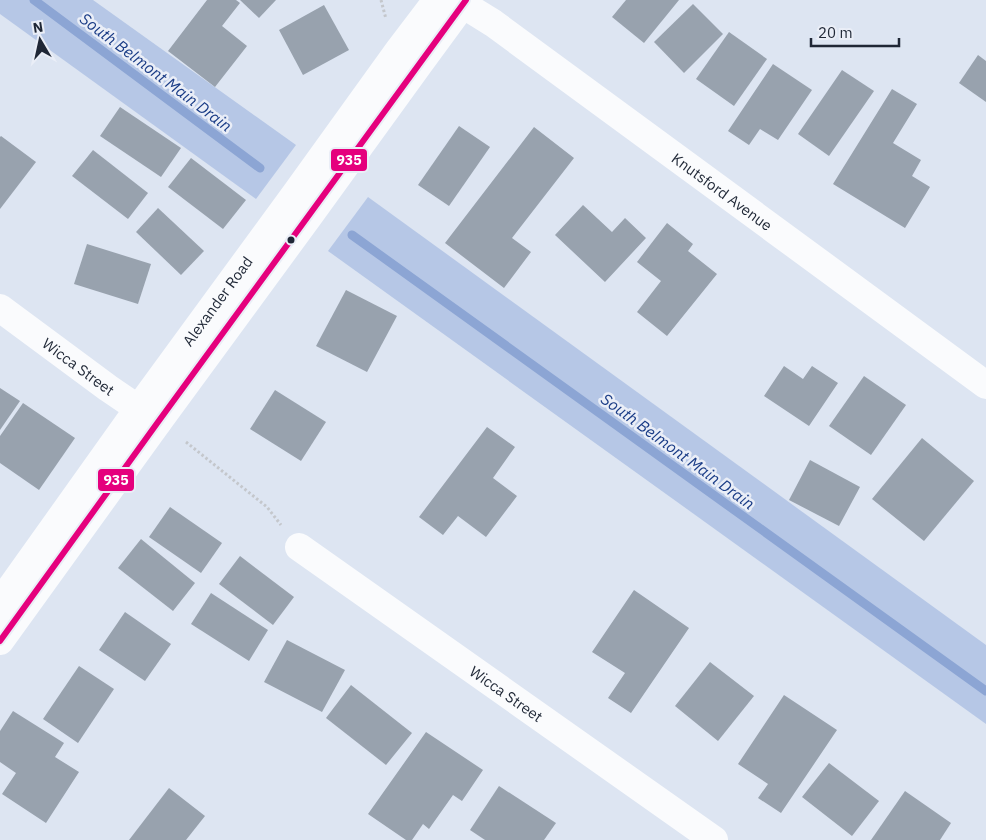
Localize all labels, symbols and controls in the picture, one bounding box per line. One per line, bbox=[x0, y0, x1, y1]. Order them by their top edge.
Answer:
water label: South Belmont Main Drain bbox=[76, 8, 236, 136]
north arrow bbox=[15, 15, 65, 65]
scale bar bbox=[811, 15, 898, 47]
text: N bbox=[32, 17, 44, 37]
text: 20 m bbox=[818, 23, 853, 42]
line badge: 935 bbox=[330, 148, 368, 172]
street label: Knutsford Avenue bbox=[668, 148, 776, 235]
text: 935 bbox=[336, 151, 362, 169]
unlabelled marker bbox=[286, 235, 296, 245]
street label: Alexander Road bbox=[178, 252, 256, 349]
street label: Wicca Street bbox=[39, 333, 118, 399]
water label: South Belmont Main Drain bbox=[597, 388, 759, 514]
line badge: 935 bbox=[97, 468, 135, 492]
text: 935 bbox=[103, 471, 129, 489]
street label: Wicca Street bbox=[466, 661, 547, 726]

